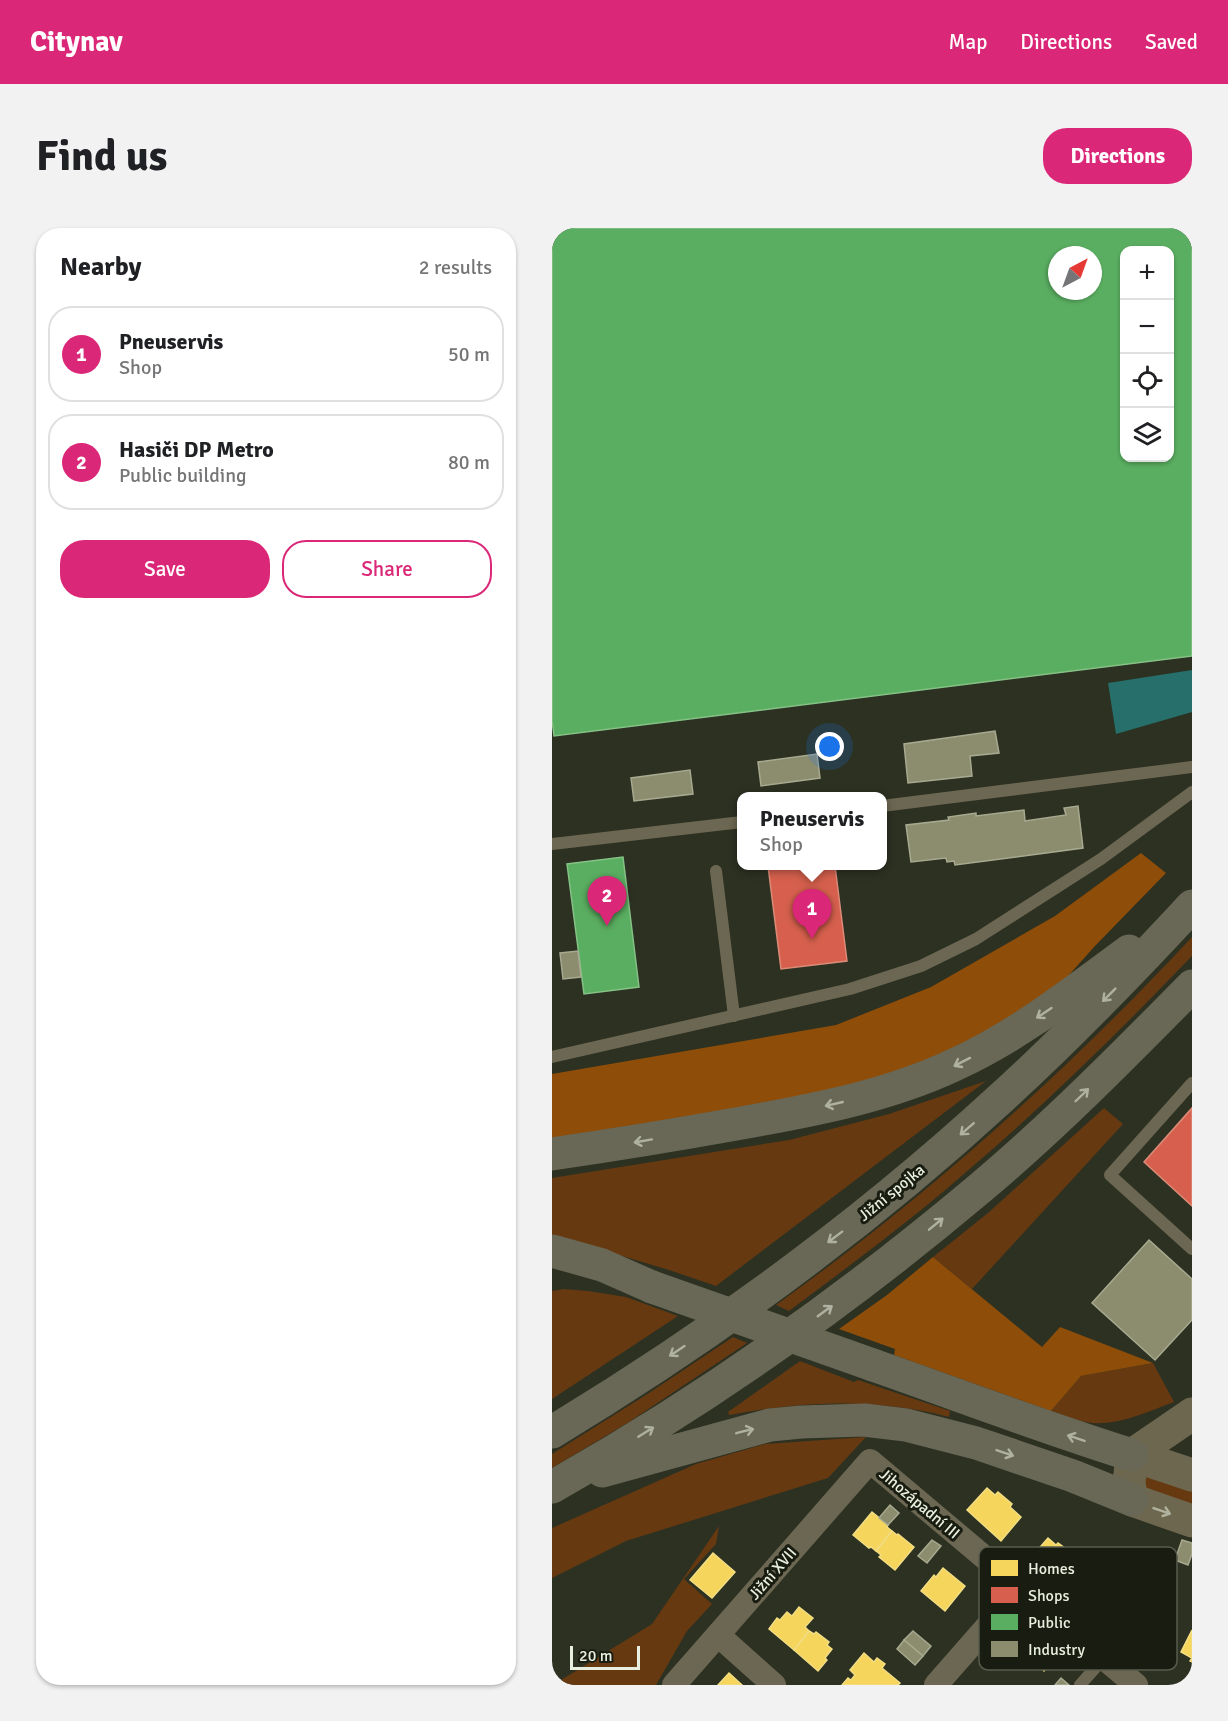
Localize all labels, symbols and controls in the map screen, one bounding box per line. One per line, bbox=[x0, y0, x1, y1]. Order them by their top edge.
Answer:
text: Citynav bbox=[30, 25, 123, 59]
text: Map bbox=[949, 29, 987, 55]
text: Directions bbox=[1020, 29, 1112, 55]
text: Saved bbox=[1145, 29, 1198, 55]
button: Directions bbox=[1043, 128, 1192, 184]
text: Find us bbox=[36, 131, 167, 182]
north arrow bbox=[1048, 246, 1102, 300]
map controls bbox=[1120, 246, 1174, 462]
button: + bbox=[1120, 246, 1174, 300]
text: Nearby bbox=[60, 251, 141, 283]
text: 2 results bbox=[419, 255, 492, 280]
button: − bbox=[1120, 300, 1174, 354]
text: Pneuservis bbox=[119, 328, 223, 355]
text: 1 bbox=[76, 342, 87, 367]
text: 50 m bbox=[448, 342, 490, 367]
button: locate bbox=[1120, 354, 1174, 408]
text: Shop bbox=[119, 355, 162, 380]
button: layers bbox=[1120, 408, 1174, 462]
text: Hasiči DP Metro bbox=[119, 436, 274, 463]
text: 2 bbox=[76, 450, 87, 475]
text: 80 m bbox=[448, 450, 490, 475]
text: Public building bbox=[119, 463, 247, 488]
button: Save bbox=[60, 540, 270, 598]
button: Share bbox=[282, 540, 492, 598]
your location bbox=[815, 732, 844, 761]
popup bbox=[737, 792, 887, 870]
text: Pneuservis bbox=[760, 805, 864, 832]
text: Shop bbox=[760, 832, 803, 857]
pin: 2 bbox=[588, 876, 626, 926]
pin: 1 bbox=[792, 890, 832, 939]
one-way arrow bbox=[1101, 987, 1116, 1002]
one-way arrow bbox=[1036, 1008, 1053, 1020]
one-way arrow bbox=[953, 1056, 971, 1068]
one-way arrow bbox=[1074, 1088, 1089, 1102]
one-way arrow bbox=[825, 1099, 844, 1111]
one-way arrow bbox=[959, 1122, 975, 1135]
one-way arrow bbox=[634, 1135, 653, 1146]
street label: Jižní spojka bbox=[854, 1160, 929, 1226]
one-way arrow bbox=[927, 1217, 943, 1230]
one-way arrow bbox=[827, 1230, 843, 1243]
one-way arrow bbox=[816, 1304, 832, 1317]
one-way arrow bbox=[669, 1345, 686, 1357]
one-way arrow bbox=[637, 1425, 654, 1437]
one-way arrow bbox=[735, 1425, 754, 1437]
one-way arrow bbox=[1067, 1431, 1086, 1442]
one-way arrow bbox=[995, 1448, 1014, 1459]
street label: Jihozápadní III bbox=[875, 1464, 964, 1543]
one-way arrow bbox=[1152, 1506, 1171, 1517]
street label: Jižní XVII bbox=[744, 1543, 801, 1604]
legend bbox=[979, 1547, 1177, 1670]
text: Homes bbox=[1028, 1559, 1075, 1579]
text: Shops bbox=[1028, 1586, 1069, 1606]
text: Public bbox=[1028, 1613, 1071, 1633]
text: Industry bbox=[1028, 1640, 1086, 1660]
scale bar bbox=[570, 1643, 640, 1670]
text: 20 m bbox=[579, 1646, 613, 1666]

